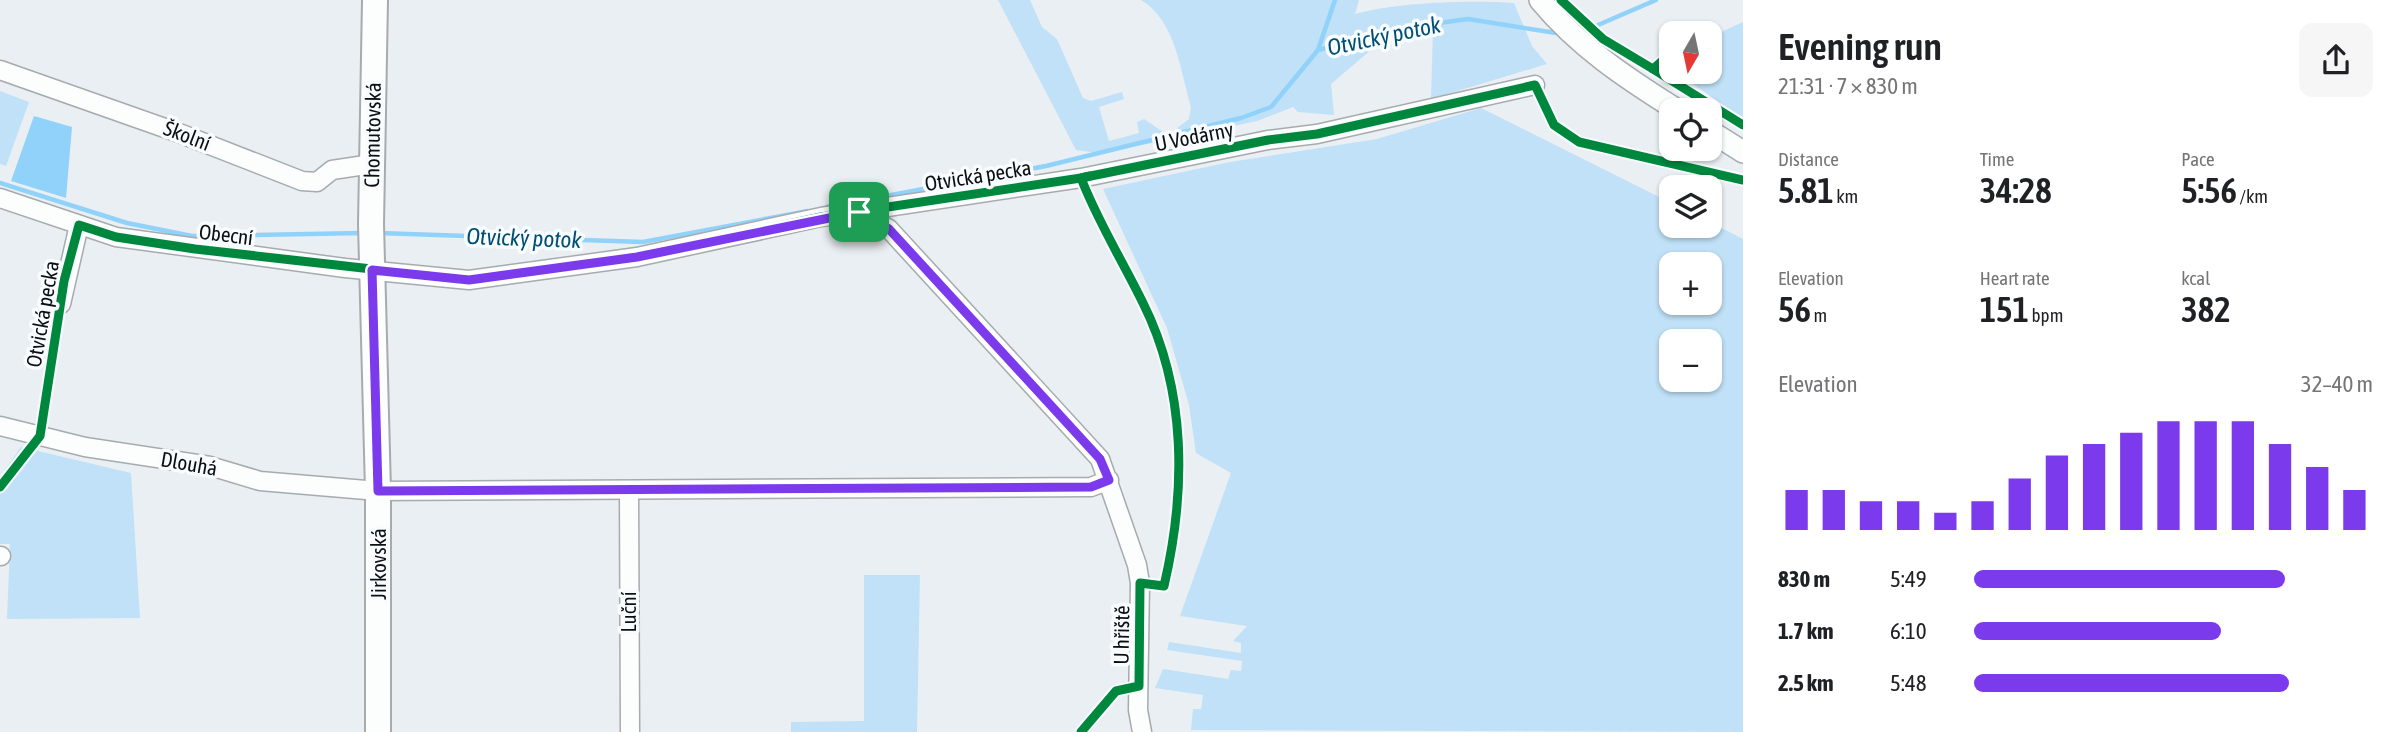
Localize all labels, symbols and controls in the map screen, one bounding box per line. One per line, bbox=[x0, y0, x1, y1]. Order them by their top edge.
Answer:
water label: Otvický potok bbox=[1325, 11, 1444, 61]
north arrow bbox=[1659, 21, 1722, 84]
map controls bbox=[1659, 21, 1722, 392]
button: share bbox=[2299, 23, 2373, 97]
text: Evening run bbox=[1778, 25, 1942, 68]
text: 21:31 · 7 × 830 m bbox=[1778, 73, 1918, 99]
street label: Chomutovská bbox=[359, 82, 385, 188]
button: locate bbox=[1659, 98, 1722, 161]
street label: Školní bbox=[161, 115, 214, 155]
street label: U Vodárny bbox=[1152, 117, 1235, 155]
text: Distance bbox=[1778, 148, 1839, 170]
text: Time bbox=[1980, 148, 2014, 170]
text: Pace bbox=[2181, 148, 2215, 170]
street label: Otvická pecka bbox=[923, 155, 1033, 195]
text: 5.81 bbox=[1778, 170, 1834, 210]
text: 34:28 bbox=[1980, 170, 2052, 210]
text: 5:56 bbox=[2181, 170, 2237, 210]
button: layers bbox=[1659, 175, 1722, 238]
pin bbox=[829, 182, 889, 242]
text: km bbox=[1834, 185, 1858, 207]
text: /km bbox=[2237, 185, 2268, 207]
icon: arrive bbox=[840, 193, 878, 231]
street label: Obecní bbox=[198, 219, 255, 249]
water label: Otvický potok bbox=[466, 223, 583, 253]
button: + bbox=[1659, 252, 1722, 315]
street label: Otvická pecka bbox=[21, 259, 63, 369]
text: Elevation bbox=[1778, 267, 1844, 289]
text: Heart rate bbox=[1980, 267, 2050, 289]
text: kcal bbox=[2181, 267, 2210, 289]
text: 56 bbox=[1778, 289, 1811, 329]
text: 151 bbox=[1980, 289, 2029, 329]
text: 382 bbox=[2181, 289, 2231, 329]
text: m bbox=[1811, 304, 1827, 326]
text: bpm bbox=[2029, 304, 2063, 326]
button: − bbox=[1659, 329, 1722, 392]
text: Elevation bbox=[1778, 371, 1858, 397]
text: 32–40 m bbox=[2301, 371, 2373, 397]
street label: Dlouhá bbox=[159, 446, 219, 480]
street label: Jirkovská bbox=[366, 528, 390, 600]
text: 830 m bbox=[1778, 566, 1830, 592]
text: 5:49 bbox=[1890, 566, 1927, 592]
street label: Luční bbox=[616, 591, 640, 633]
street label: U hřiště bbox=[1108, 605, 1134, 665]
text: 1.7 km bbox=[1778, 618, 1834, 644]
text: 6:10 bbox=[1890, 618, 1927, 644]
text: 2.5 km bbox=[1778, 670, 1834, 696]
text: 5:48 bbox=[1890, 670, 1927, 696]

